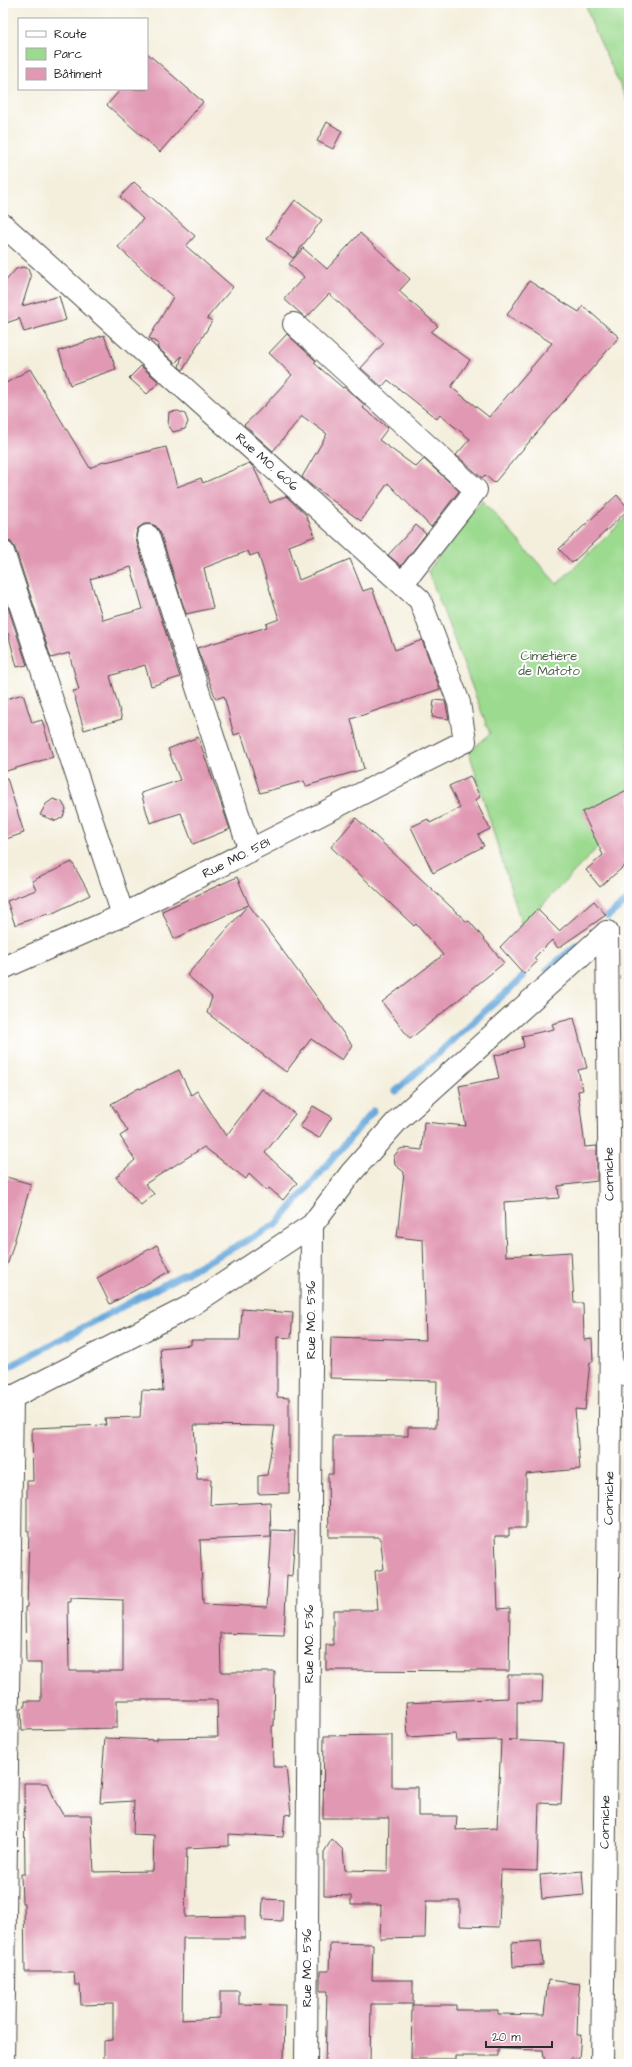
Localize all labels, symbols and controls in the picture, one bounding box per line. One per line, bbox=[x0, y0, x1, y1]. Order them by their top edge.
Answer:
legend bbox=[18, 18, 148, 90]
text: Route bbox=[54, 26, 87, 43]
text: Parc bbox=[54, 46, 82, 63]
text: Bâtiment bbox=[54, 66, 102, 83]
street label: Rue MO. 606 bbox=[232, 429, 302, 495]
park label: Cimetière de Matoto bbox=[518, 647, 580, 680]
street label: Rue MO. 581 bbox=[199, 833, 273, 883]
street label: Corniche bbox=[600, 1147, 618, 1201]
street label: Rue MO. 536 bbox=[302, 1281, 320, 1359]
street label: Corniche bbox=[600, 1471, 618, 1525]
street label: Rue MO. 536 bbox=[300, 1605, 318, 1683]
street label: Corniche bbox=[596, 1795, 614, 1849]
street label: Rue MO. 536 bbox=[298, 1929, 316, 2007]
scale bar bbox=[486, 2023, 552, 2049]
text: 20 m bbox=[492, 2029, 521, 2046]

